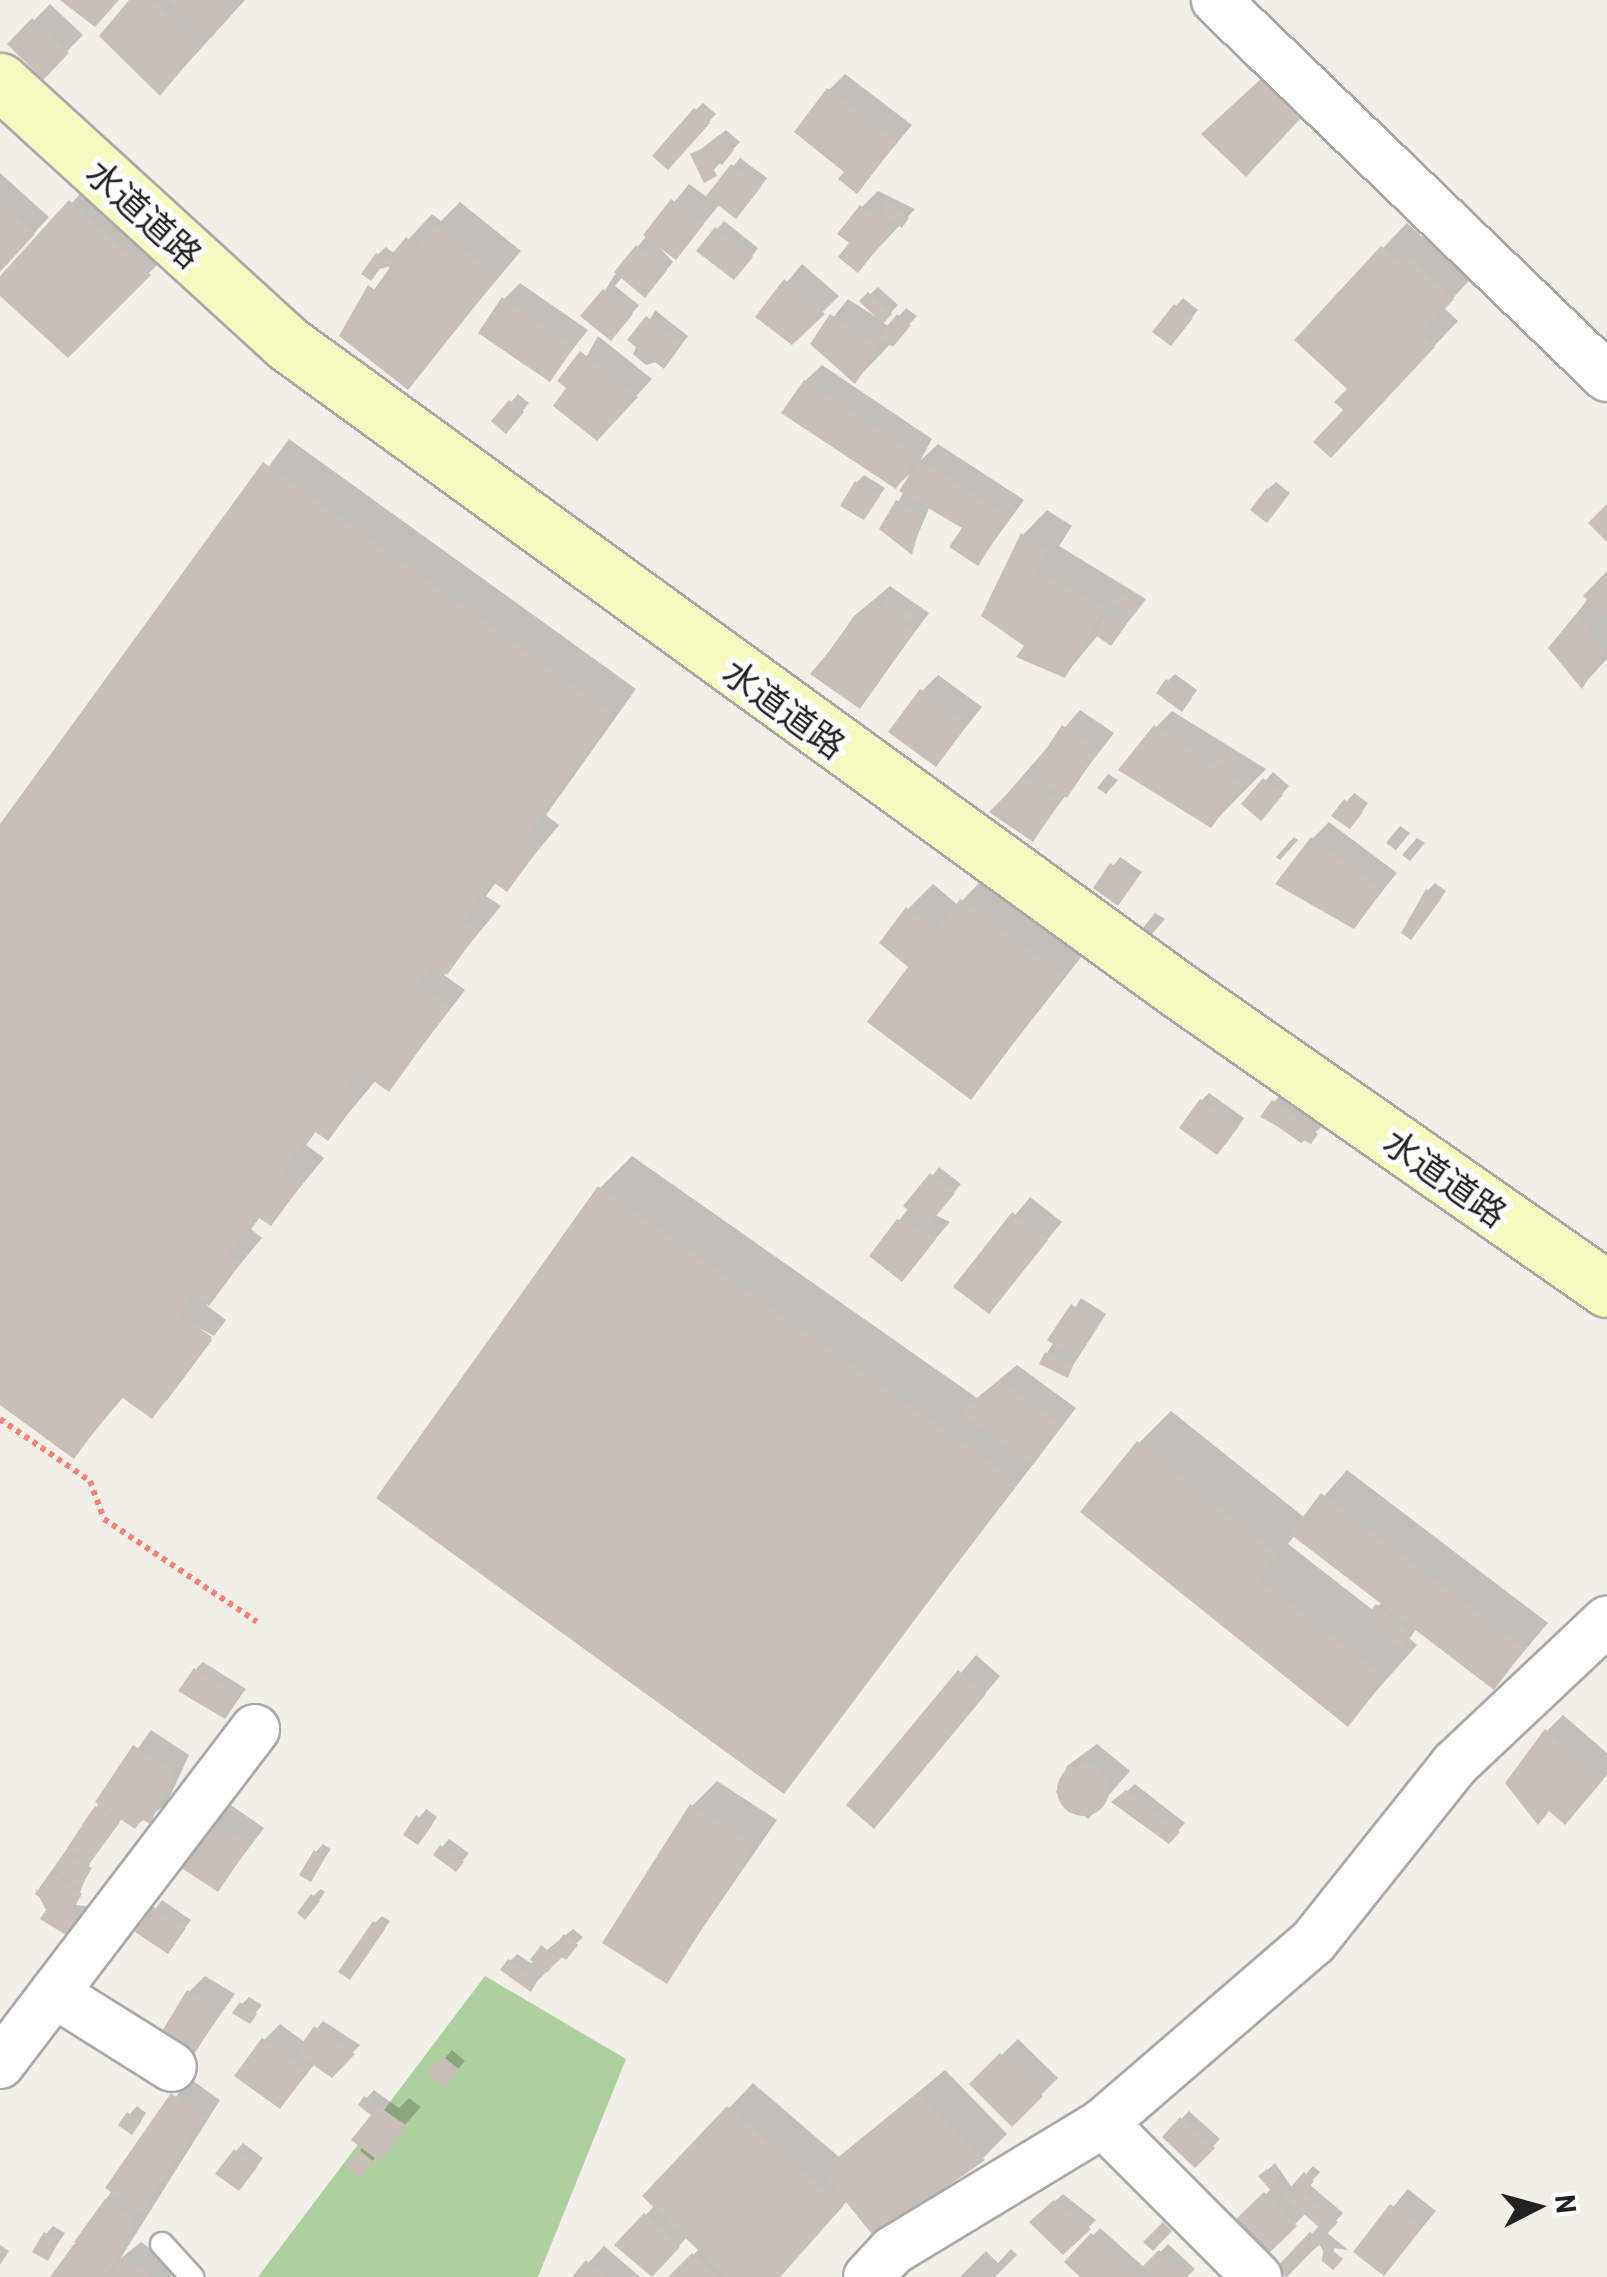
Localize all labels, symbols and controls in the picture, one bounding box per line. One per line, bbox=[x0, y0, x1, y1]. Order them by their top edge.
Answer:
street label: 水道道路 bbox=[79, 151, 211, 275]
street label: 水道道路 bbox=[716, 650, 854, 766]
street label: 水道道路 bbox=[1377, 1120, 1515, 1234]
north arrow bbox=[1487, 2157, 1587, 2257]
text: N bbox=[1549, 2193, 1585, 2215]

